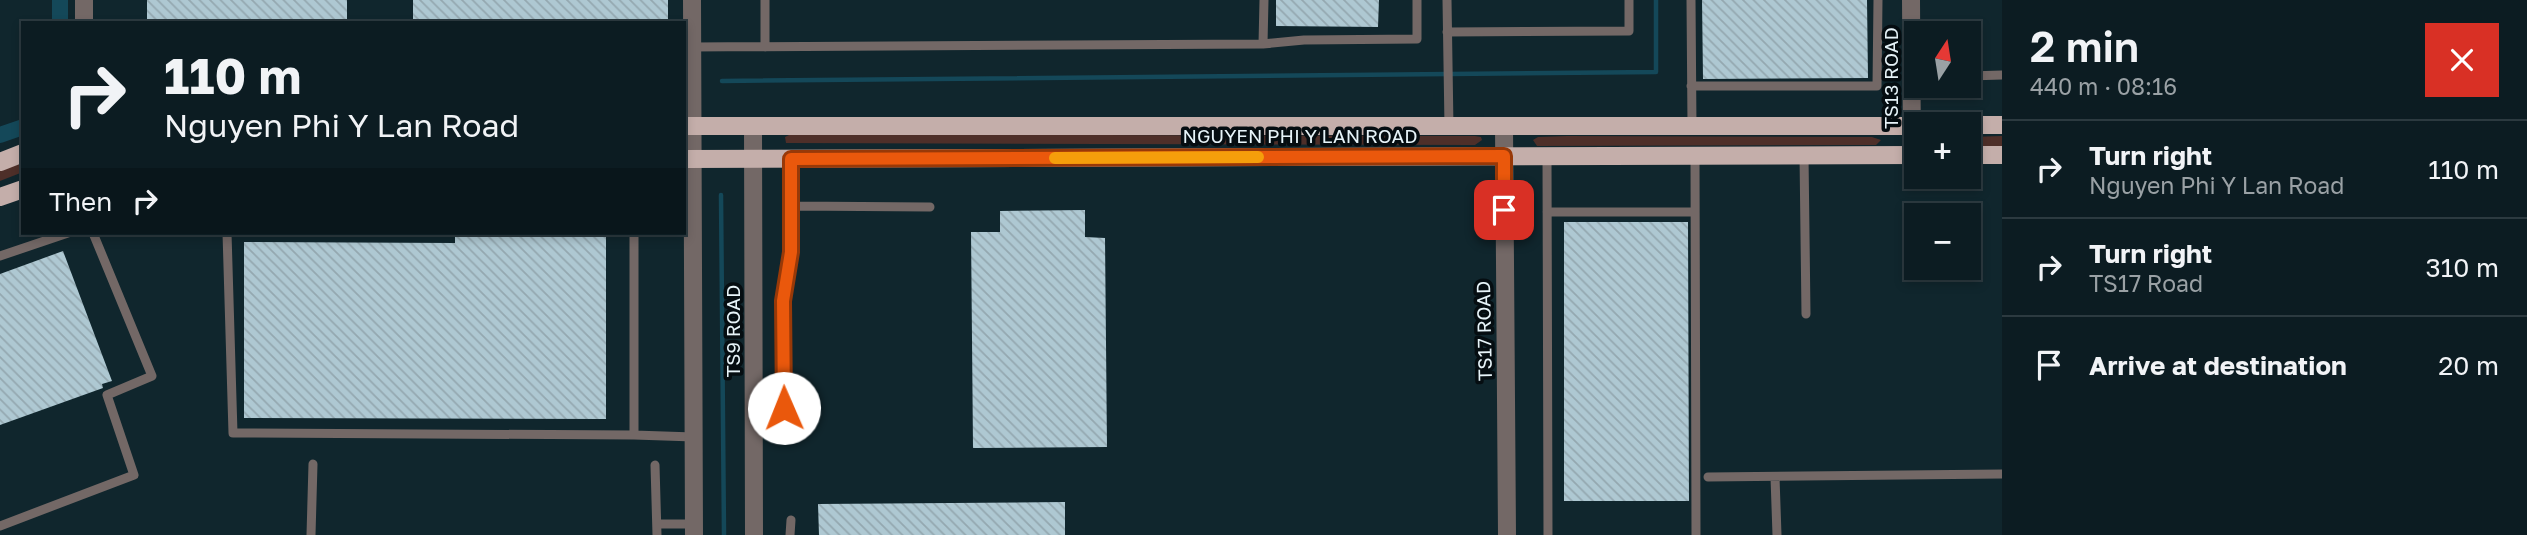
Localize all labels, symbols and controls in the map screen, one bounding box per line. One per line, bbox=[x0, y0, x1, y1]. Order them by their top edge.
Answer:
north arrow bbox=[1904, 21, 1981, 98]
map controls bbox=[1904, 21, 1981, 280]
text: 2 min bbox=[2030, 21, 2139, 71]
button: close bbox=[2425, 23, 2499, 97]
street label: TS13 ROAD bbox=[1879, 27, 1902, 129]
text: 110 m bbox=[164, 46, 301, 105]
icon: right bbox=[49, 49, 140, 140]
text: 440 m · 08:16 bbox=[2030, 72, 2177, 100]
text: Nguyen Phi Y Lan Road bbox=[164, 106, 519, 144]
button: + bbox=[1904, 112, 1981, 189]
street label: NGUYEN PHI Y LAN ROAD bbox=[1182, 124, 1418, 147]
text: Turn right bbox=[2089, 140, 2212, 171]
icon: right bbox=[2030, 150, 2068, 188]
text: 110 m bbox=[2428, 154, 2499, 185]
text: Nguyen Phi Y Lan Road bbox=[2089, 171, 2344, 199]
pin bbox=[1474, 180, 1534, 240]
icon: right bbox=[126, 182, 164, 220]
text: Then bbox=[49, 186, 112, 217]
icon: arrive bbox=[1485, 191, 1523, 229]
button: − bbox=[1904, 203, 1981, 280]
text: Turn right bbox=[2089, 238, 2212, 269]
icon: right bbox=[2030, 248, 2068, 286]
text: 310 m bbox=[2426, 252, 2499, 283]
text: TS17 Road bbox=[2089, 269, 2203, 297]
street label: TS17 ROAD bbox=[1471, 281, 1496, 381]
street label: TS9 ROAD bbox=[721, 285, 744, 377]
icon: arrive bbox=[2030, 346, 2068, 384]
text: Arrive at destination bbox=[2089, 350, 2347, 381]
text: 20 m bbox=[2438, 350, 2499, 381]
position arrow bbox=[747, 371, 821, 445]

